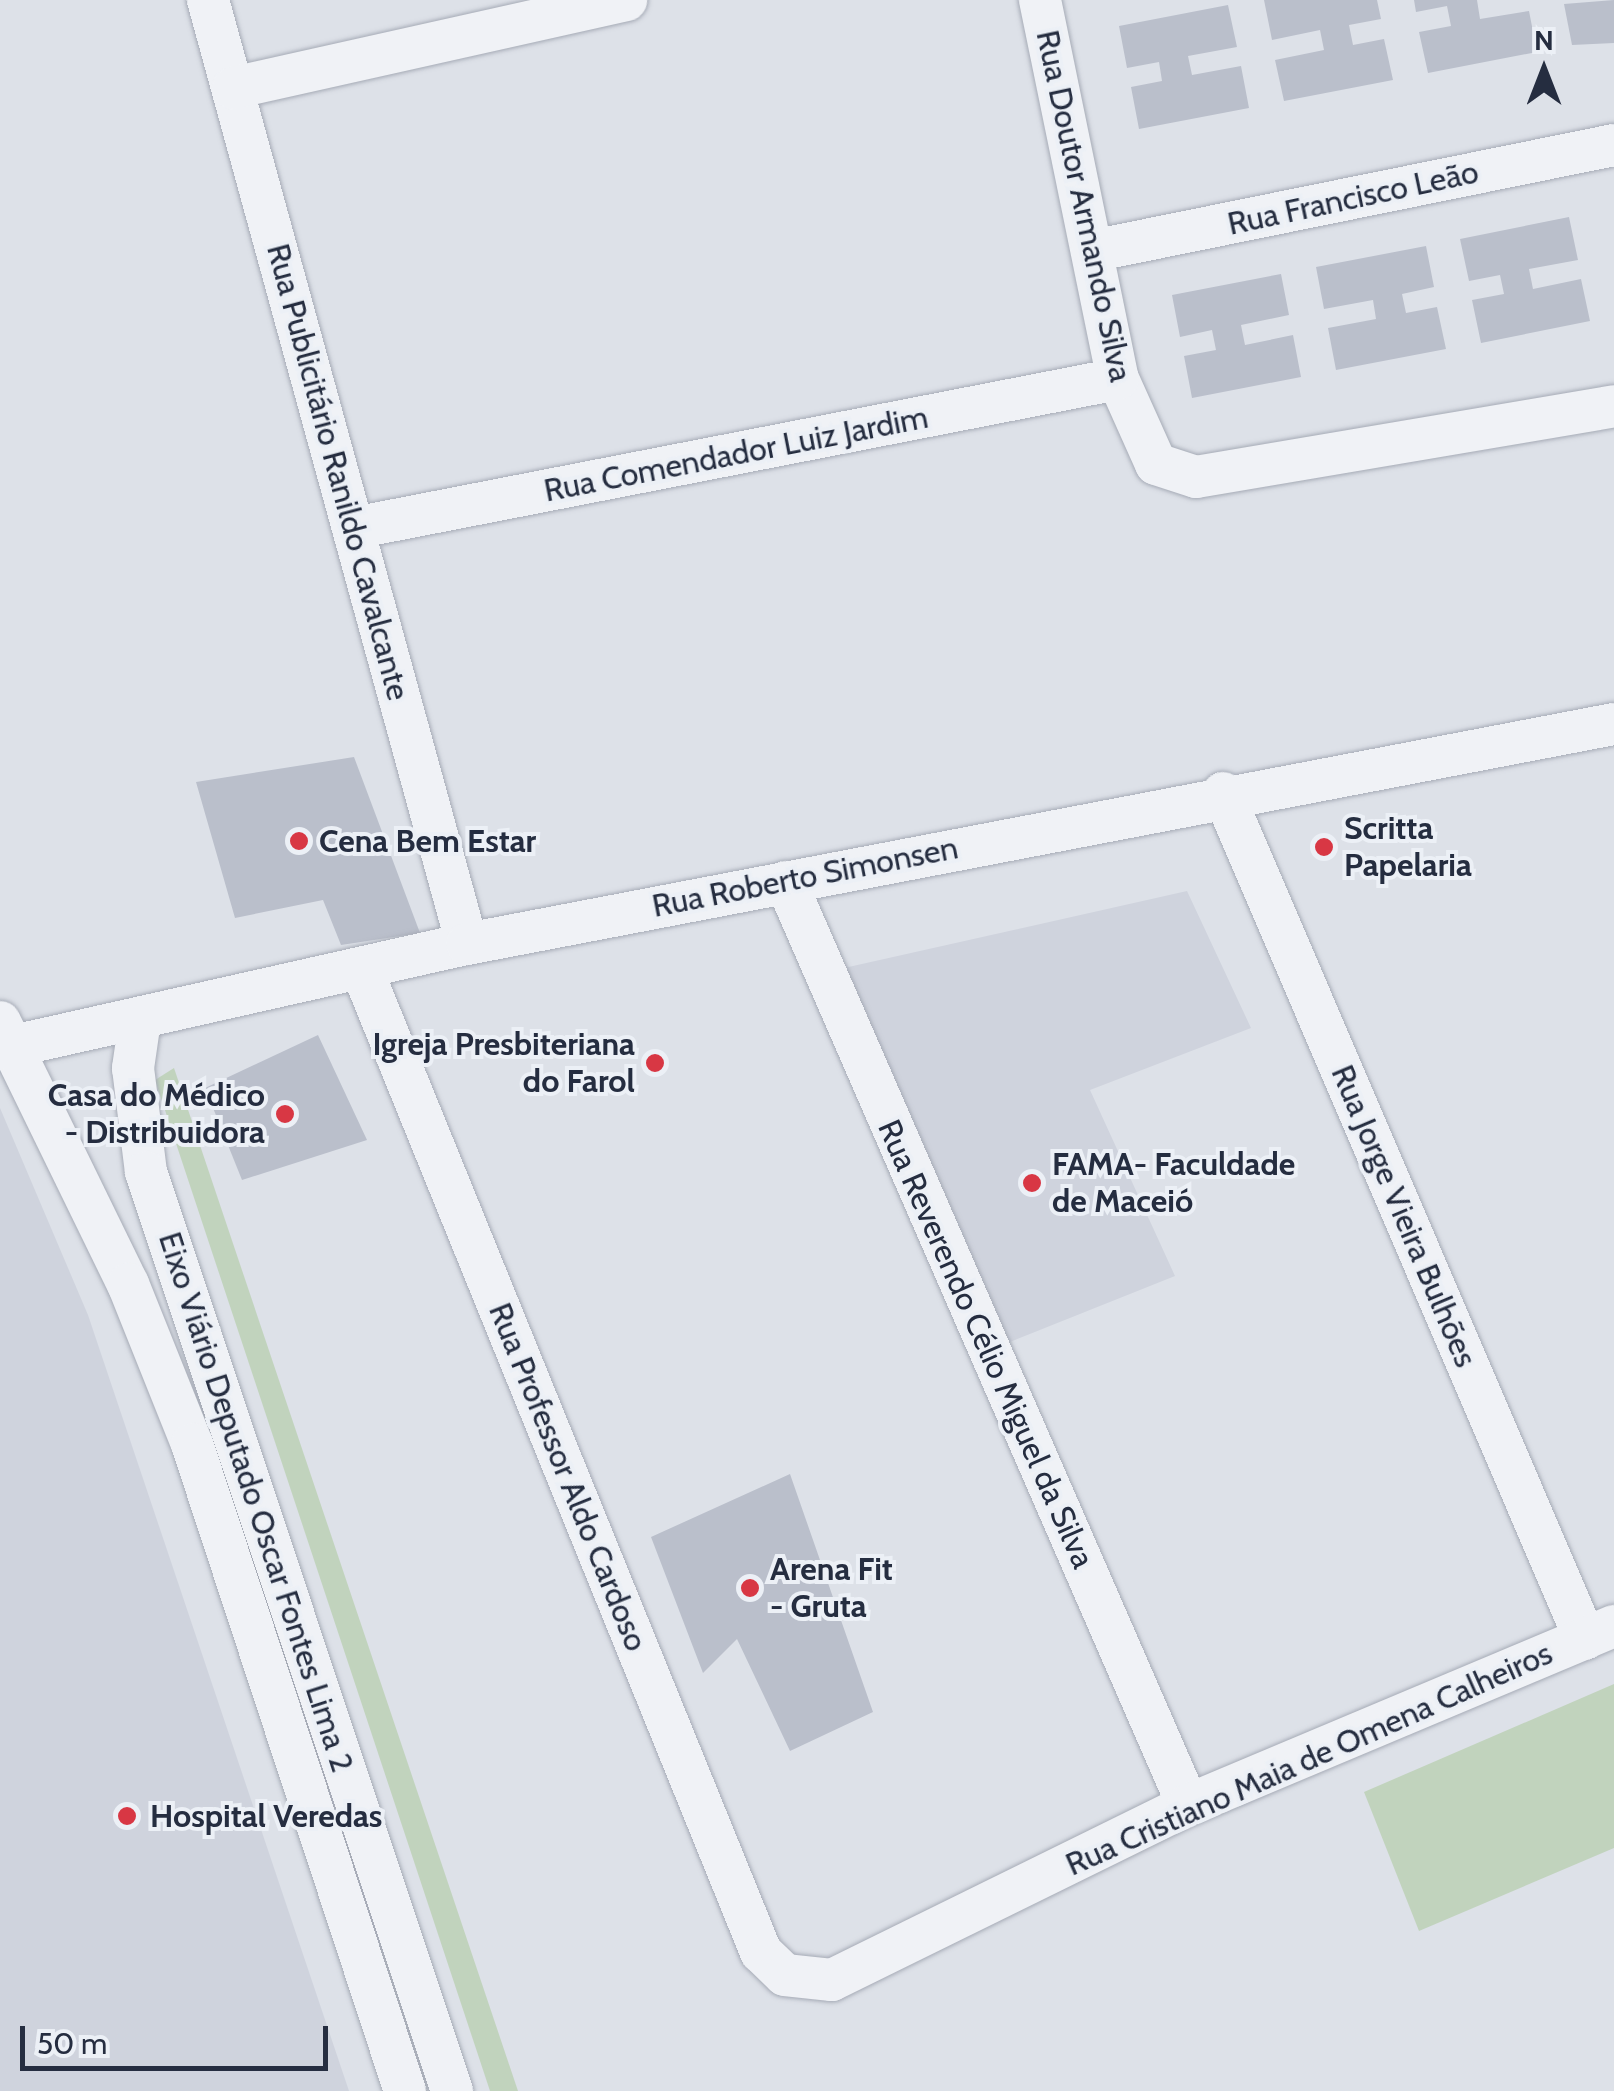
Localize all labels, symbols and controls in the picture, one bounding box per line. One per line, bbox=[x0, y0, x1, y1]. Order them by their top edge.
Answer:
north arrow bbox=[1494, 20, 1594, 120]
text: N bbox=[1534, 23, 1554, 57]
street label: Rua Doutor Armando Silva bbox=[1028, 27, 1140, 385]
street label: Rua Francisco Leão bbox=[1224, 153, 1482, 243]
street label: Rua Publicitário Ranildo Cavalcante bbox=[259, 240, 417, 704]
street label: Rua Comendador Luiz Jardim bbox=[541, 398, 931, 510]
place label: Scritta Papelaria bbox=[1344, 810, 1472, 885]
place label: Cena Bem Estar bbox=[319, 822, 536, 860]
street label: Rua Roberto Simonsen bbox=[649, 829, 961, 925]
marker: Cena Bem Estar bbox=[288, 830, 310, 852]
marker: Scritta Papelaria bbox=[1313, 836, 1335, 858]
place label: Igreja Presbiteriana do Farol bbox=[373, 1026, 635, 1101]
marker: Igreja Presbiteriana do Farol bbox=[644, 1052, 666, 1074]
street label: Rua Jorge Vieira Bulhões bbox=[1323, 1059, 1485, 1373]
place label: Casa do Médico - Distribuidora bbox=[48, 1077, 265, 1152]
marker: Casa do Médico - Distribuidora bbox=[274, 1103, 296, 1125]
street label: Rua Reverendo Célio Miguel da Silva bbox=[870, 1114, 1102, 1574]
place label: FAMA- Faculdade de Maceió bbox=[1052, 1146, 1295, 1221]
marker: FAMA- Faculdade de Maceió bbox=[1021, 1172, 1043, 1194]
street label: Eixo Viário Deputado Oscar Fontes Lima 2 bbox=[150, 1227, 362, 1777]
street label: Rua Professor Aldo Cardoso bbox=[481, 1297, 655, 1657]
place label: Arena Fit - Gruta bbox=[770, 1551, 893, 1626]
marker: Arena Fit - Gruta bbox=[739, 1577, 761, 1599]
street label: Rua Cristiano Maia de Omena Calheiros bbox=[1060, 1634, 1558, 1884]
place label: Hospital Veredas bbox=[150, 1797, 382, 1835]
marker: Hospital Veredas bbox=[114, 1803, 140, 1829]
scale bar bbox=[25, 2006, 332, 2068]
text: 50 m bbox=[37, 2025, 107, 2062]

